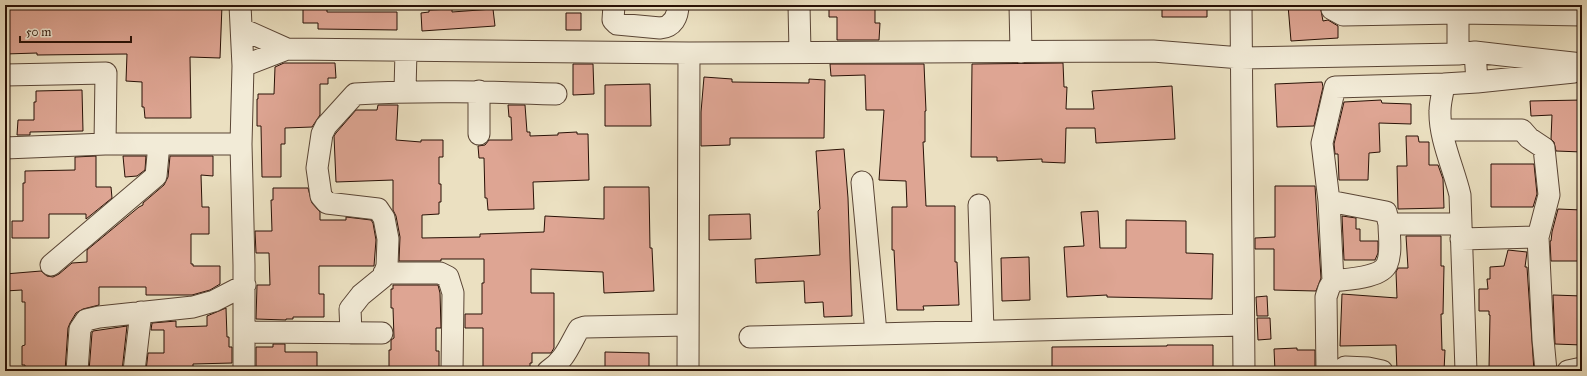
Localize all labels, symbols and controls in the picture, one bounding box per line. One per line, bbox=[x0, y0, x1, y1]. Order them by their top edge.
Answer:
scale bar bbox=[20, 18, 131, 44]
text: 50 m bbox=[26, 25, 51, 39]

